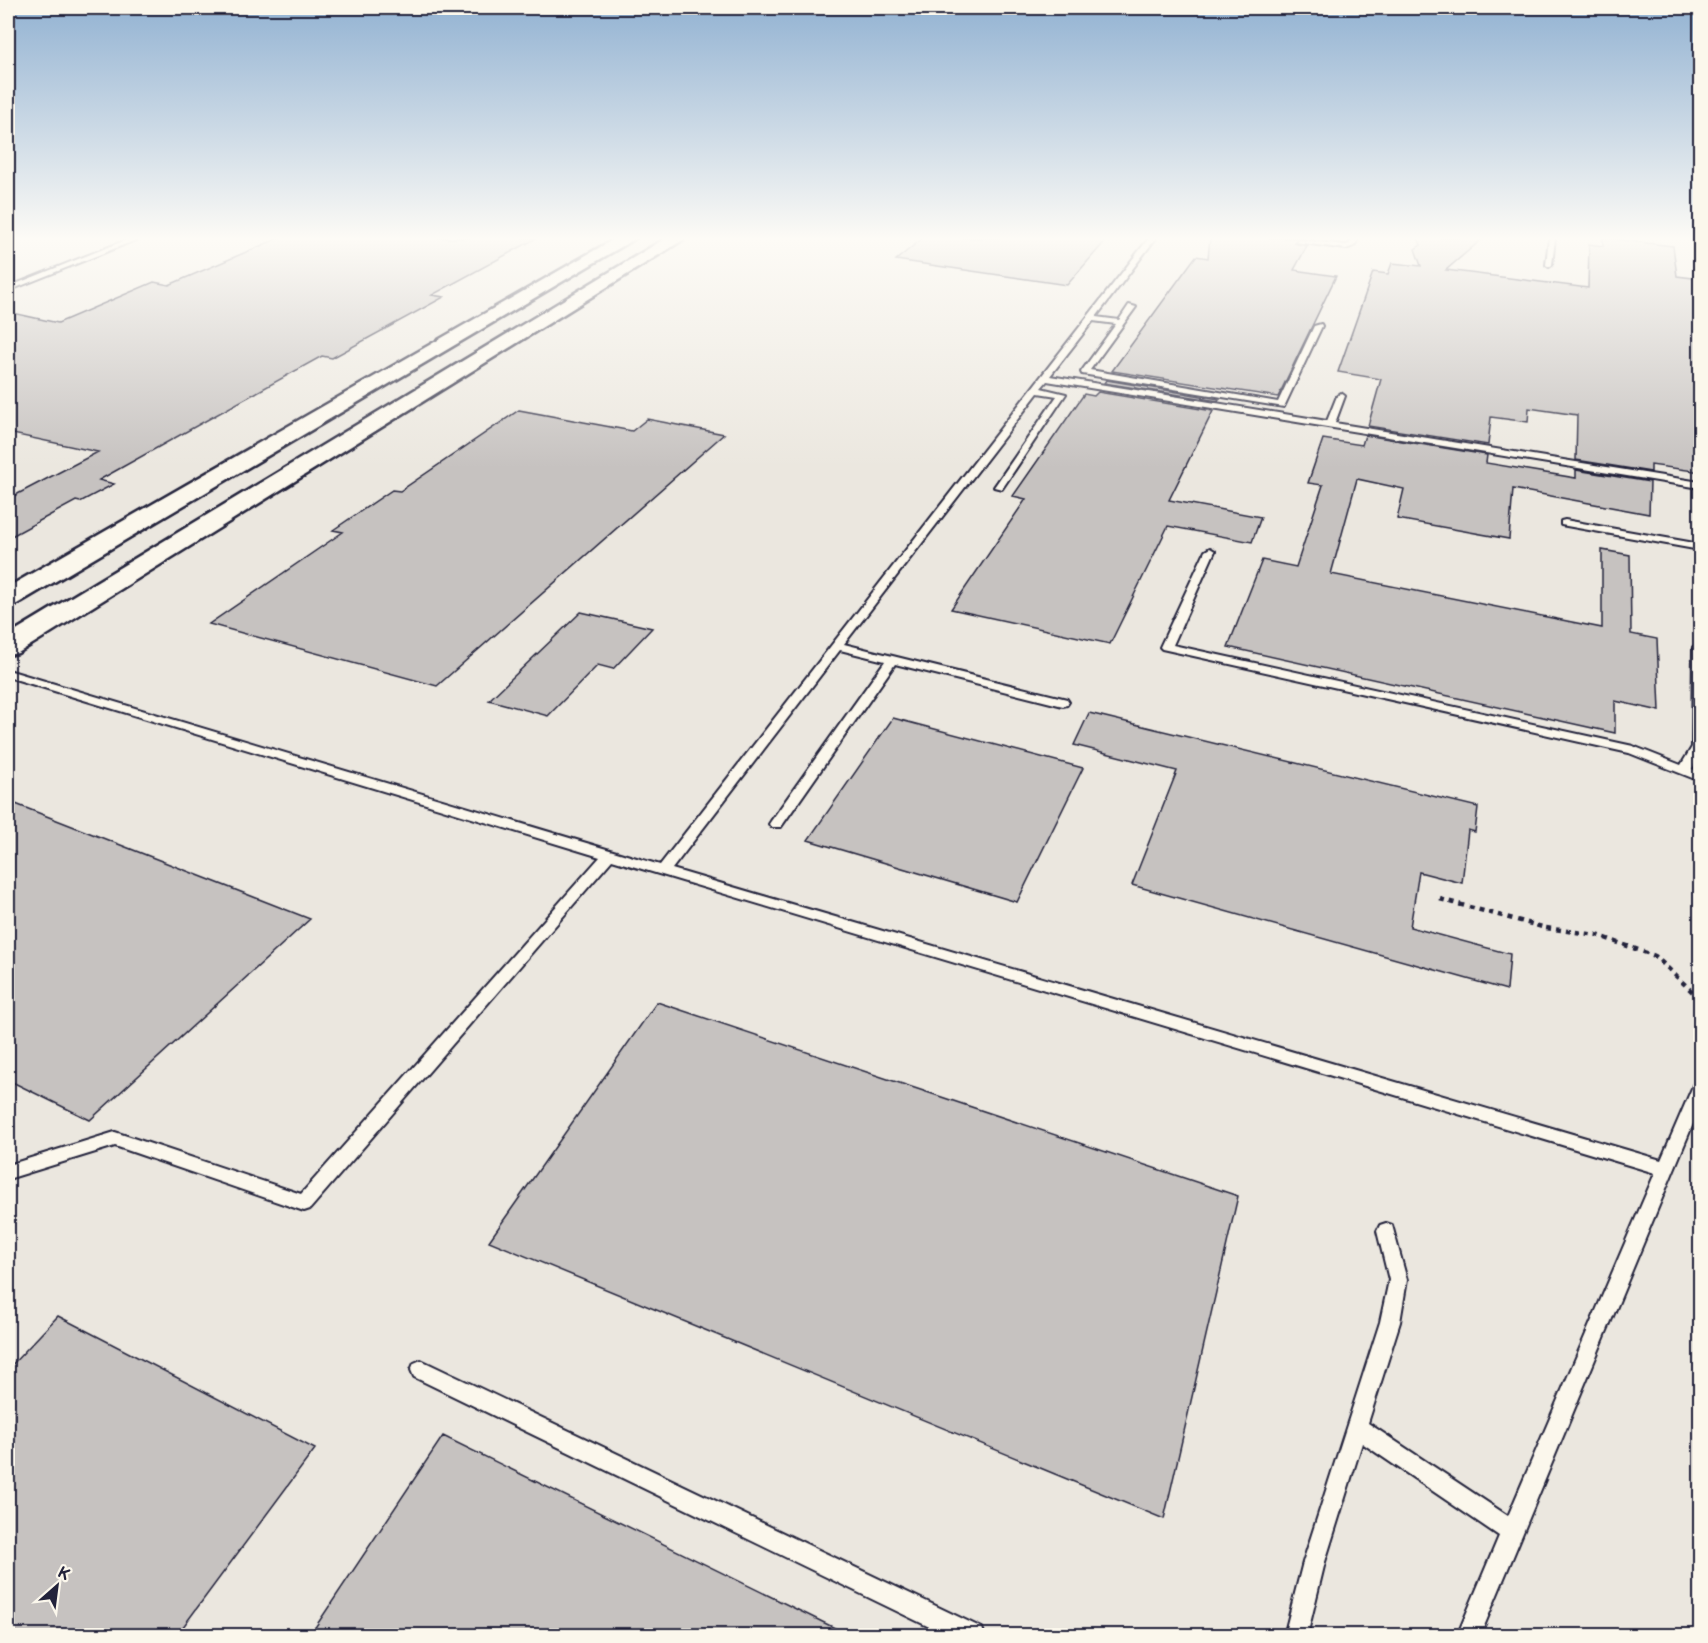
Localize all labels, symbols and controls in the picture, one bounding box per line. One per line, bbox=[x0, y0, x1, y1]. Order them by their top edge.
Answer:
north arrow bbox=[27, 1556, 87, 1616]
text: K bbox=[54, 1563, 73, 1585]

